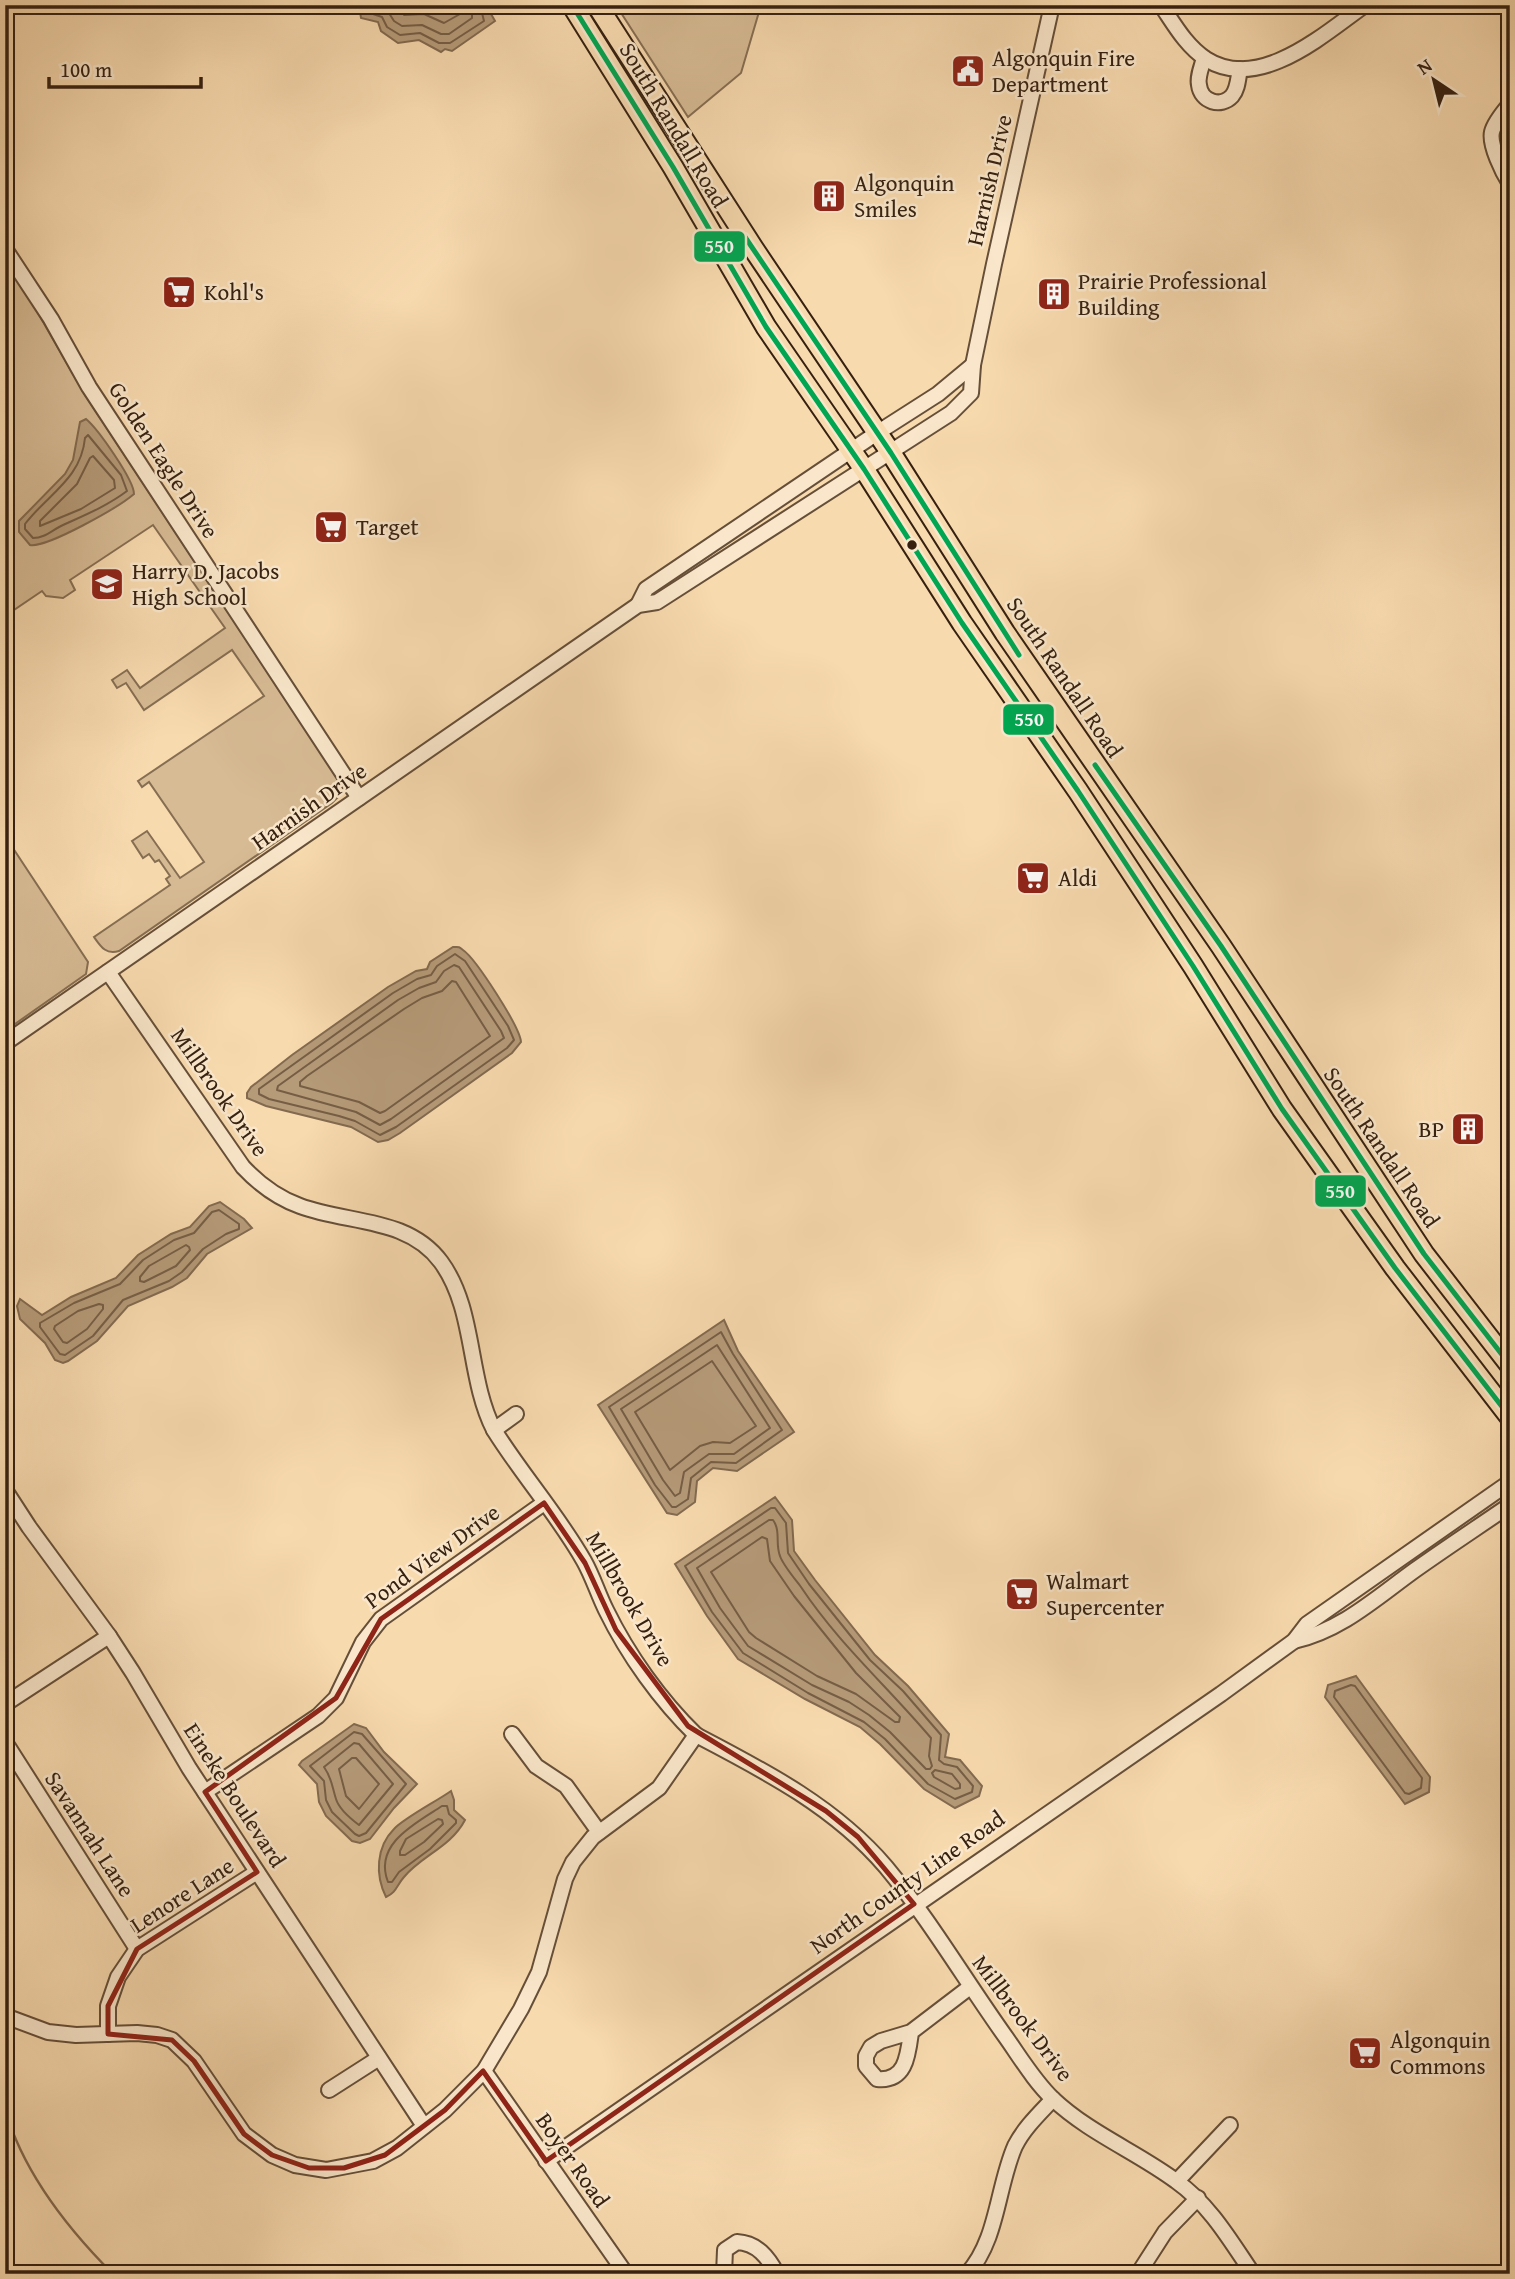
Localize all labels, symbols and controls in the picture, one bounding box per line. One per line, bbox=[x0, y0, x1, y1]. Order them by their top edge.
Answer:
street label: South Randall Road bbox=[612, 36, 737, 214]
place label: Algonquin Fire Department bbox=[992, 41, 1135, 100]
scale bar bbox=[49, 46, 201, 90]
north arrow bbox=[1400, 46, 1470, 116]
text: N bbox=[1411, 51, 1438, 81]
public building icon: Algonquin Fire Department bbox=[949, 52, 987, 90]
text: 100 m bbox=[60, 54, 112, 85]
street label: Harnish Drive bbox=[957, 111, 1020, 249]
place label: Algonquin Smiles bbox=[854, 166, 955, 225]
building icon: Algonquin Smiles bbox=[810, 177, 848, 215]
line badge: 550 bbox=[693, 230, 746, 263]
text: 550 bbox=[704, 232, 734, 260]
place label: Prairie Professional Building bbox=[1078, 264, 1267, 323]
supermarket icon: Kohl's bbox=[160, 273, 198, 311]
place label: Kohl's bbox=[204, 275, 264, 308]
building icon: Prairie Professional Building bbox=[1035, 275, 1073, 313]
street label: Golden Eagle Drive bbox=[101, 375, 227, 544]
supermarket icon: Target bbox=[312, 508, 350, 546]
place label: Target bbox=[356, 510, 419, 543]
unlabelled marker bbox=[905, 538, 919, 552]
place label: Harry D. Jacobs High School bbox=[132, 554, 279, 613]
school or university icon: Harry D. Jacobs High School bbox=[88, 565, 126, 603]
street label: South Randall Road bbox=[999, 590, 1132, 764]
line badge: 550 bbox=[1002, 703, 1055, 736]
text: 550 bbox=[1014, 705, 1044, 733]
street label: Harnish Drive bbox=[244, 754, 373, 857]
supermarket icon: Aldi bbox=[1014, 859, 1052, 897]
place label: Aldi bbox=[1058, 861, 1097, 894]
street label: Millbrook Drive bbox=[164, 1020, 277, 1163]
street label: South Randall Road bbox=[1316, 1060, 1449, 1234]
building icon: BP bbox=[1449, 1110, 1487, 1148]
place label: BP bbox=[1419, 1112, 1444, 1145]
line badge: 550 bbox=[1314, 1174, 1367, 1208]
text: 550 bbox=[1325, 1177, 1355, 1205]
street label: Pond View Drive bbox=[357, 1495, 506, 1616]
street label: Millbrook Drive bbox=[578, 1525, 682, 1672]
place label: Walmart Supercenter bbox=[1046, 1564, 1165, 1623]
supermarket icon: Walmart Supercenter bbox=[1003, 1575, 1041, 1613]
street label: Eineke Boulevard bbox=[176, 1716, 295, 1874]
street label: Savannah Lane bbox=[37, 1764, 143, 1903]
street label: North County Line Road bbox=[803, 1801, 1011, 1961]
street label: Lenore Lane bbox=[123, 1849, 240, 1940]
street label: Millbrook Drive bbox=[965, 1947, 1082, 2088]
place label: Algonquin Commons bbox=[1390, 2023, 1491, 2082]
supermarket icon: Algonquin Commons bbox=[1346, 2034, 1384, 2072]
street label: Boyer Road bbox=[529, 2106, 619, 2215]

